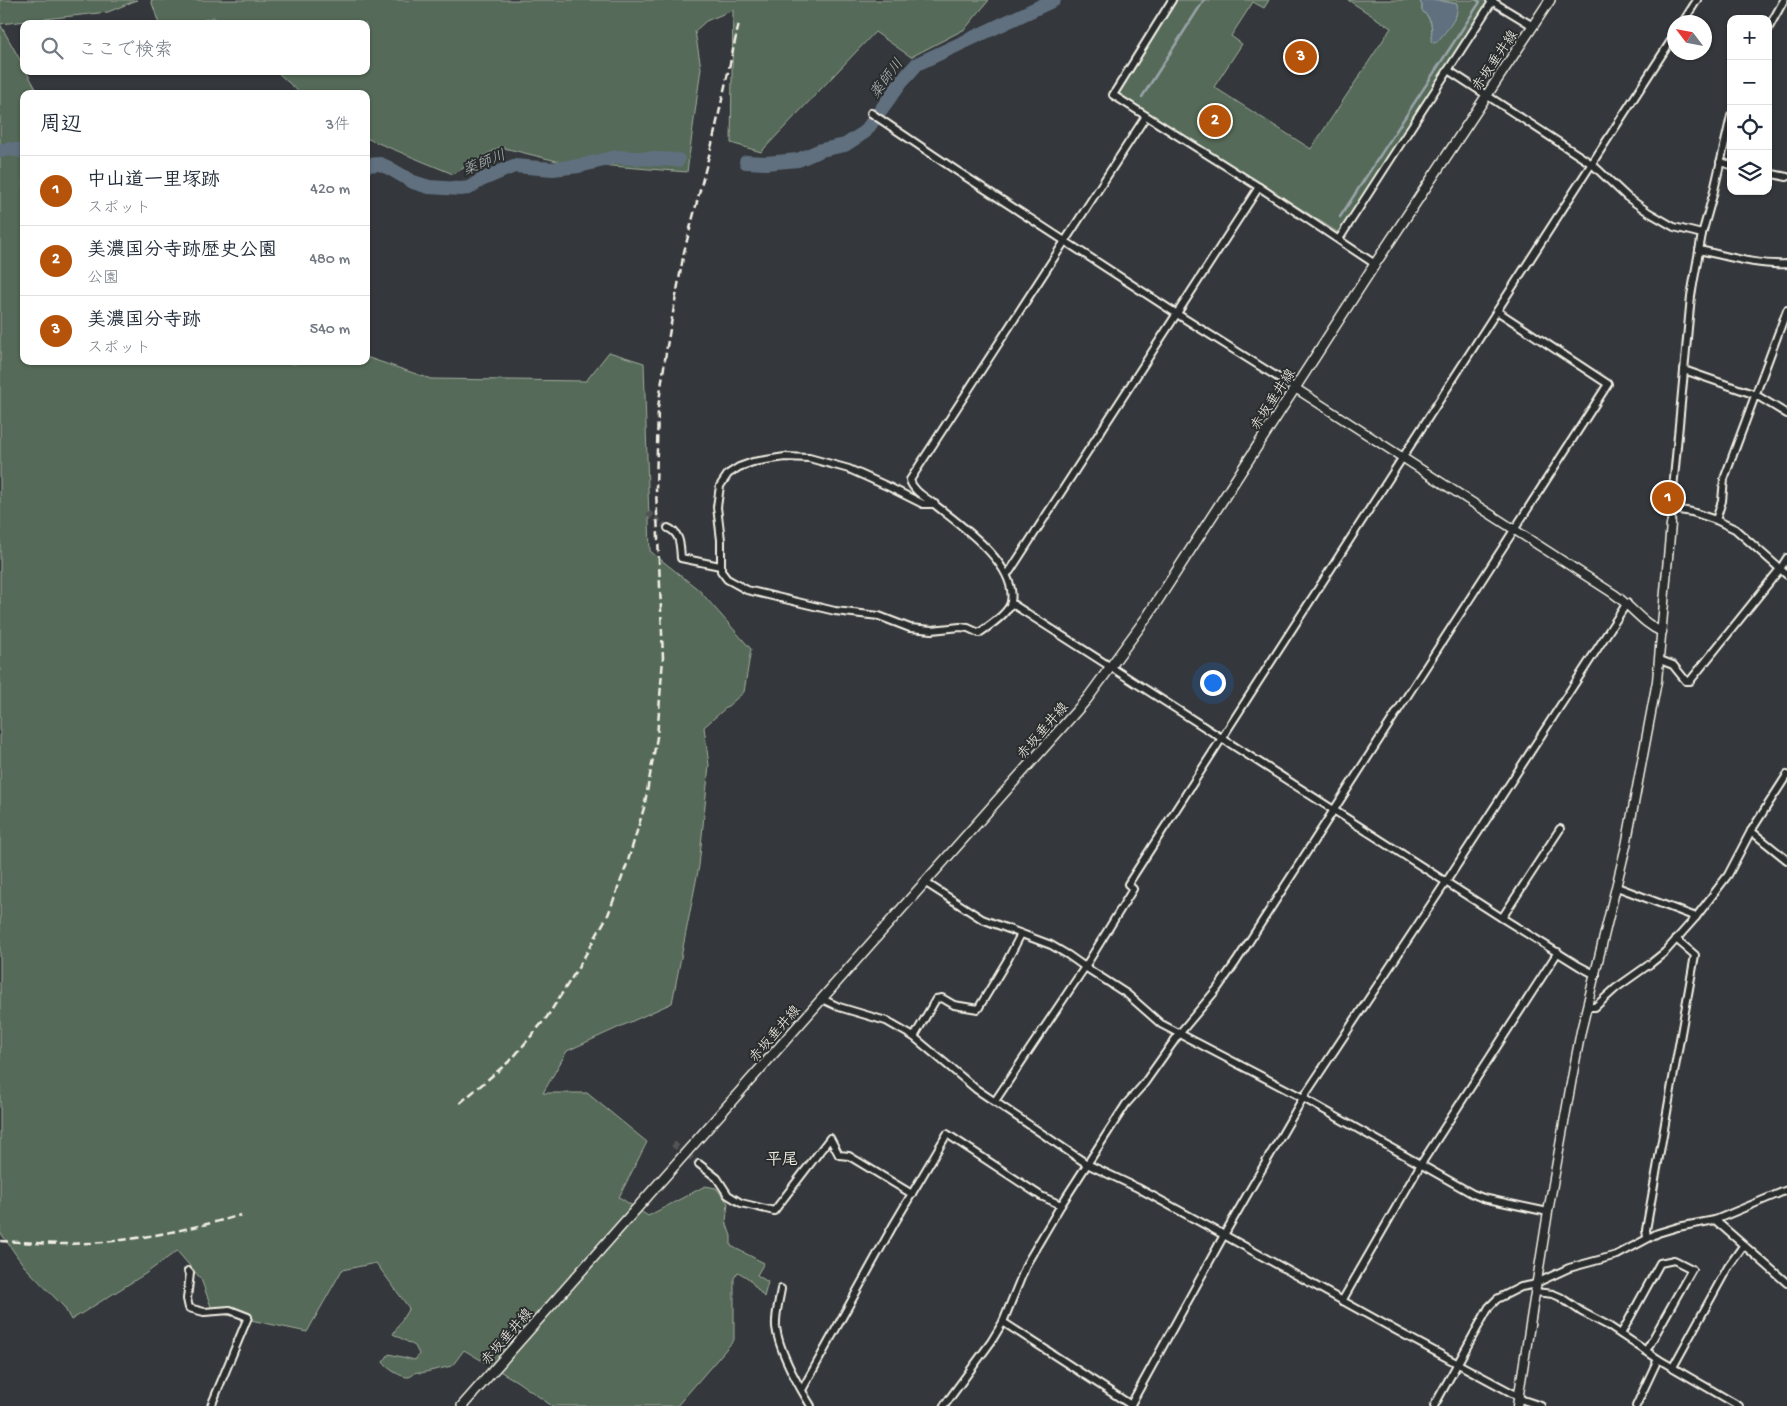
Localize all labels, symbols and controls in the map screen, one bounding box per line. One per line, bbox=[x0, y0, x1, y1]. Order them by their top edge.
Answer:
north arrow bbox=[1667, 15, 1712, 60]
map controls bbox=[1727, 15, 1772, 195]
button: + bbox=[1727, 15, 1772, 60]
search box bbox=[20, 20, 370, 75]
street label: 赤坂垂井線 bbox=[1469, 28, 1523, 95]
icon: search bbox=[38, 34, 66, 62]
pin: 3 bbox=[1285, 38, 1317, 76]
text: ここで検索 bbox=[78, 40, 173, 63]
water label: 薬師川 bbox=[866, 55, 908, 103]
button: − bbox=[1727, 60, 1772, 105]
pin: 2 bbox=[1199, 102, 1231, 140]
button: locate bbox=[1727, 105, 1772, 150]
text: 周辺 bbox=[40, 114, 82, 139]
text: 3件 bbox=[326, 117, 350, 136]
water label: 薬師川 bbox=[460, 146, 509, 181]
button: layers bbox=[1727, 150, 1772, 195]
text: 中山道一里塚跡 bbox=[87, 170, 220, 193]
text: 1 bbox=[53, 181, 59, 200]
text: 420 m bbox=[310, 181, 350, 200]
text: スポット bbox=[87, 200, 151, 219]
text: 美濃国分寺跡歴史公園 bbox=[87, 240, 277, 263]
text: 2 bbox=[52, 251, 60, 270]
text: 480 m bbox=[309, 251, 350, 270]
text: 公園 bbox=[87, 270, 119, 289]
text: 美濃国分寺跡 bbox=[87, 310, 201, 333]
text: 3 bbox=[52, 321, 60, 340]
text: 540 m bbox=[310, 321, 350, 340]
text: スポット bbox=[87, 340, 151, 359]
street label: 赤坂垂井線 bbox=[1248, 366, 1300, 434]
pin: 1 bbox=[1652, 479, 1684, 517]
your location bbox=[1200, 670, 1226, 696]
street label: 赤坂垂井線 bbox=[1015, 700, 1073, 764]
street label: 赤坂垂井線 bbox=[747, 1003, 805, 1067]
district label: 平尾 bbox=[766, 1151, 798, 1171]
street label: 赤坂垂井線 bbox=[479, 1306, 537, 1370]

